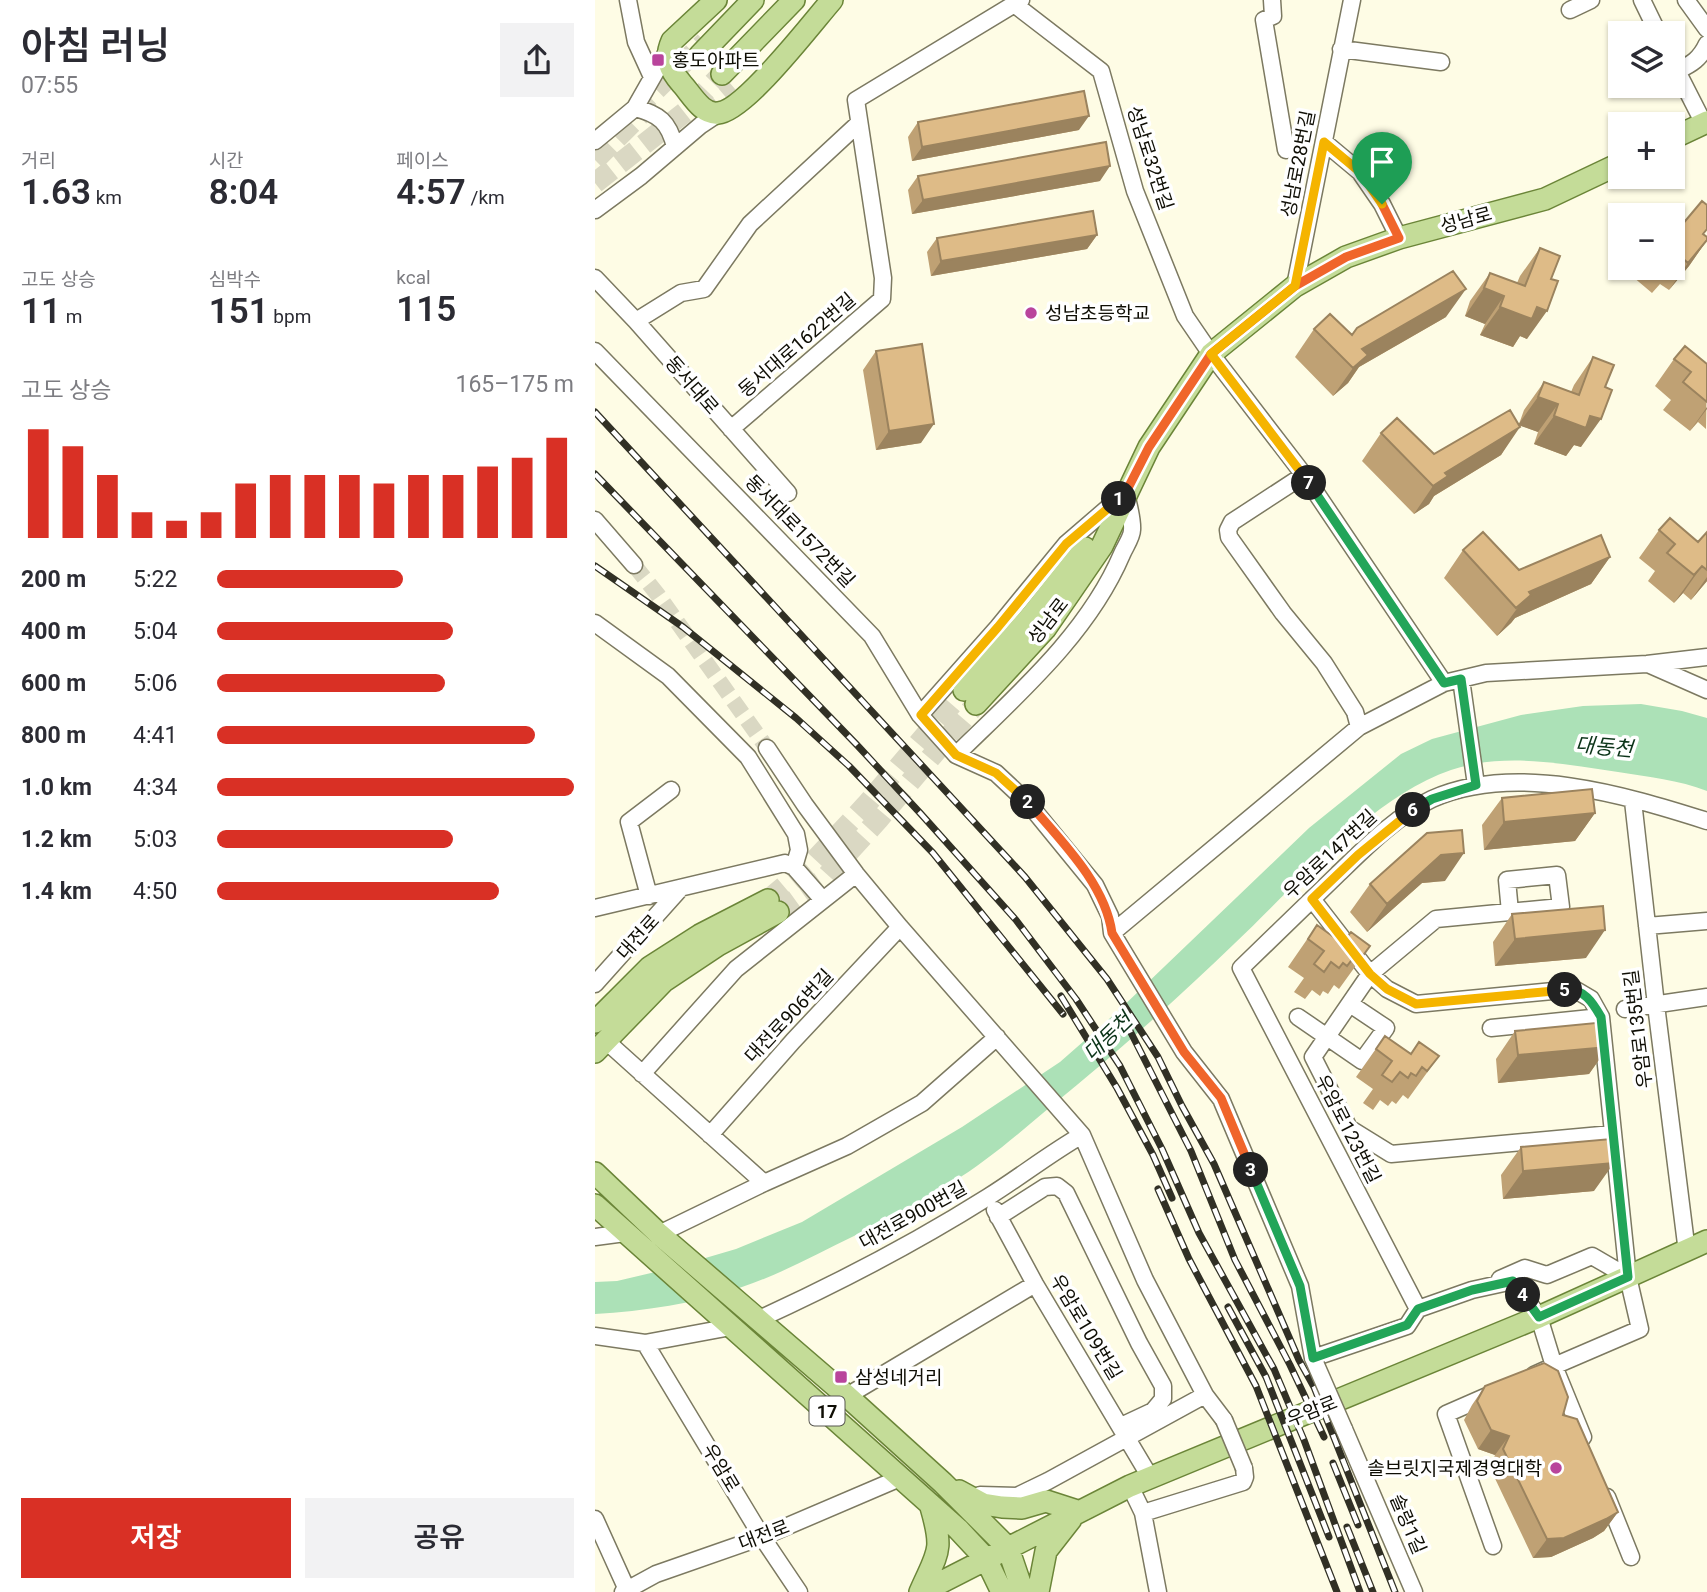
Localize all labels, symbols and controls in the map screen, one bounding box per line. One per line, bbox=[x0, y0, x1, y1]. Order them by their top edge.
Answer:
map controls bbox=[1608, 21, 1685, 280]
button: layers bbox=[1608, 21, 1685, 98]
button: share bbox=[500, 23, 574, 97]
text: 아침 러닝 bbox=[21, 24, 170, 68]
place label: 홍도아파트 bbox=[672, 49, 759, 72]
marker: 홍도아파트 bbox=[650, 52, 666, 68]
text: 07:55 bbox=[21, 72, 78, 99]
street label: 성남로32번길 bbox=[1122, 103, 1178, 213]
street label: 성남로28번길 bbox=[1276, 108, 1320, 220]
button: + bbox=[1608, 112, 1685, 189]
pin bbox=[1352, 132, 1412, 204]
icon: arrive bbox=[1363, 143, 1401, 181]
text: 거리 bbox=[21, 149, 56, 172]
text: 시간 bbox=[209, 149, 244, 172]
text: 페이스 bbox=[396, 149, 449, 172]
text: 1.63 bbox=[21, 172, 91, 213]
text: 8:04 bbox=[209, 172, 278, 213]
text: 4:57 bbox=[396, 172, 466, 213]
text: km bbox=[91, 186, 122, 209]
text: /km bbox=[466, 186, 505, 209]
street label: 성남로 bbox=[1438, 202, 1494, 238]
button: − bbox=[1608, 203, 1685, 280]
text: kcal bbox=[396, 266, 431, 289]
text: 고도 상승 bbox=[21, 268, 96, 291]
text: 심박수 bbox=[209, 268, 261, 291]
street label: 동서대로1622번길 bbox=[734, 288, 860, 402]
text: 115 bbox=[396, 289, 456, 330]
text: 11 bbox=[21, 291, 61, 332]
text: 151 bbox=[209, 291, 269, 332]
place label: 성남초등학교 bbox=[1045, 302, 1150, 325]
text: m bbox=[61, 305, 82, 328]
text: bpm bbox=[269, 305, 311, 328]
marker: 성남초등학교 bbox=[1023, 305, 1039, 321]
street label: 동서대로 bbox=[660, 351, 724, 419]
text: 165–175 m bbox=[455, 371, 574, 398]
text: 고도 상승 bbox=[21, 377, 111, 404]
pin: 7 bbox=[1291, 466, 1327, 500]
street label: 동서대로1572번길 bbox=[740, 470, 860, 592]
text: 7 bbox=[1303, 471, 1314, 494]
pin: 1 bbox=[1101, 482, 1137, 516]
text: 1 bbox=[1113, 487, 1124, 510]
text: 200 m bbox=[21, 566, 86, 593]
text: 5:22 bbox=[133, 566, 177, 593]
street label: 성남로 bbox=[1023, 593, 1073, 649]
text: 400 m bbox=[21, 618, 86, 645]
text: 5:04 bbox=[133, 618, 177, 645]
text: 600 m bbox=[21, 670, 86, 697]
text: 5:06 bbox=[133, 670, 177, 697]
text: 800 m bbox=[21, 722, 86, 749]
text: 4:41 bbox=[133, 722, 177, 749]
water label: 대동천 bbox=[1574, 733, 1637, 762]
text: 1.0 km bbox=[21, 774, 92, 801]
text: 4:34 bbox=[133, 774, 177, 801]
pin: 2 bbox=[1011, 784, 1045, 820]
text: 2 bbox=[1022, 790, 1033, 813]
pin: 6 bbox=[1395, 792, 1431, 828]
text: 6 bbox=[1407, 798, 1418, 821]
street label: 우암로147번길 bbox=[1278, 805, 1382, 903]
text: 1.2 km bbox=[21, 826, 92, 853]
text: 5:03 bbox=[133, 826, 177, 853]
text: 1.4 km bbox=[21, 878, 92, 905]
text: 4:50 bbox=[133, 878, 177, 905]
street label: 대전로 bbox=[612, 910, 664, 964]
street label: 대전로906번길 bbox=[740, 964, 838, 1068]
street label: 우암로135번길 bbox=[1619, 968, 1657, 1090]
pin: 5 bbox=[1548, 972, 1583, 1007]
text: 5 bbox=[1559, 978, 1570, 1001]
water label: 대동천 bbox=[1079, 1006, 1139, 1066]
street label: 우암로123번길 bbox=[1311, 1071, 1385, 1187]
pin: 3 bbox=[1233, 1152, 1269, 1188]
text: 3 bbox=[1245, 1158, 1256, 1181]
street label: 대전로900번길 bbox=[855, 1176, 971, 1254]
street label: 우암로109번길 bbox=[1045, 1270, 1127, 1384]
pin: 4 bbox=[1506, 1278, 1541, 1312]
text: 4 bbox=[1517, 1283, 1528, 1306]
place label: 삼성네거리 bbox=[855, 1366, 942, 1389]
marker: 삼성네거리 bbox=[833, 1369, 849, 1385]
street label: 우암로 bbox=[1283, 1391, 1341, 1431]
road number: 17 bbox=[810, 1396, 845, 1426]
street label: 우암로 bbox=[698, 1440, 744, 1496]
place label: 솔브릿지국제경영대학 bbox=[1367, 1457, 1543, 1480]
marker: 솔브릿지국제경영대학 bbox=[1548, 1460, 1564, 1476]
street label: 솔랑1길 bbox=[1385, 1490, 1431, 1558]
button: 저장 bbox=[21, 1498, 291, 1578]
button: 공유 bbox=[305, 1498, 574, 1578]
street label: 대전로 bbox=[735, 1515, 793, 1555]

